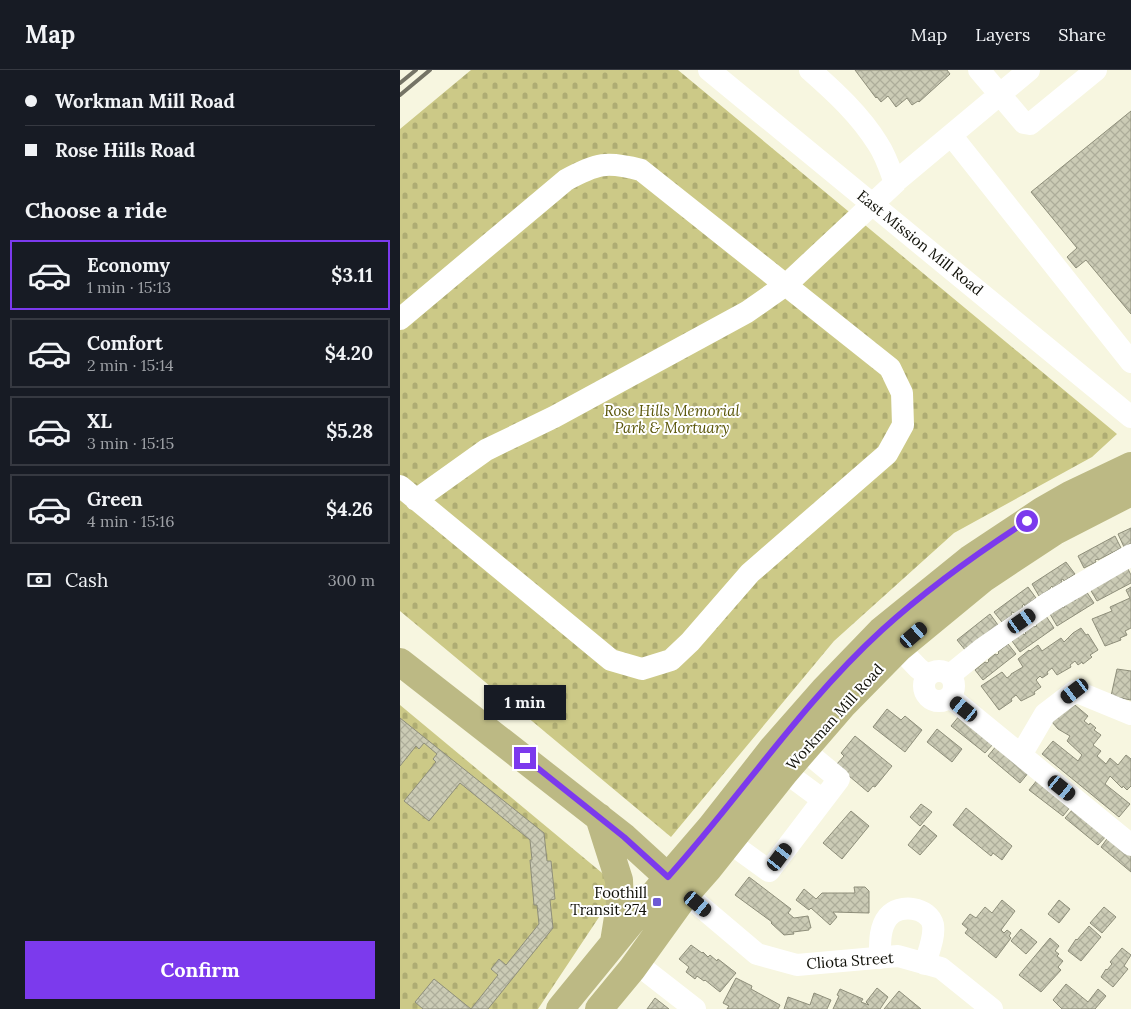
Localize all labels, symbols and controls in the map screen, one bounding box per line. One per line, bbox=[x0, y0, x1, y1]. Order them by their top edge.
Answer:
text: Map bbox=[25, 19, 75, 50]
text: Map bbox=[911, 23, 947, 46]
text: Layers bbox=[975, 23, 1030, 46]
text: Share bbox=[1058, 23, 1106, 46]
text: Workman Mill Road bbox=[55, 89, 235, 113]
text: Rose Hills Road bbox=[55, 138, 195, 162]
street label: East Mission Mill Road bbox=[853, 186, 987, 299]
text: Choose a ride bbox=[25, 196, 167, 224]
icon: car bbox=[27, 253, 72, 298]
text: Economy bbox=[87, 253, 170, 277]
text: $3.11 bbox=[331, 263, 373, 287]
text: 1 min · 15:13 bbox=[87, 277, 171, 297]
icon: car bbox=[27, 331, 72, 376]
text: Comfort bbox=[87, 331, 163, 355]
text: $4.20 bbox=[325, 341, 373, 365]
text: 2 min · 15:14 bbox=[87, 355, 174, 375]
park label: Rose Hills Memorial Park & Mortuary bbox=[604, 401, 741, 437]
icon: car bbox=[27, 409, 72, 454]
text: XL bbox=[87, 409, 112, 433]
text: $5.28 bbox=[326, 419, 373, 443]
text: 3 min · 15:15 bbox=[87, 433, 174, 453]
icon: car bbox=[27, 487, 72, 532]
text: Green bbox=[87, 487, 143, 511]
text: $4.26 bbox=[326, 497, 373, 521]
route start bbox=[1016, 510, 1038, 532]
text: 4 min · 15:16 bbox=[87, 511, 174, 531]
icon: cash bbox=[25, 566, 53, 594]
text: Cash bbox=[65, 568, 108, 592]
text: 300 m bbox=[328, 570, 375, 590]
car bbox=[1005, 606, 1038, 636]
car bbox=[897, 619, 930, 651]
street label: Workman Mill Road bbox=[782, 659, 887, 774]
car bbox=[1058, 676, 1091, 706]
callout: 1 min bbox=[484, 686, 566, 720]
text: 1 min bbox=[505, 692, 545, 712]
car bbox=[947, 694, 980, 724]
route end bbox=[514, 747, 536, 769]
car bbox=[1045, 773, 1078, 803]
car bbox=[764, 841, 795, 873]
place label: Foothill Transit 274 bbox=[570, 883, 647, 919]
car bbox=[681, 889, 714, 919]
marker: Foothill Transit 274 bbox=[651, 896, 663, 908]
button: Confirm bbox=[25, 941, 375, 999]
street label: Cliota Street bbox=[806, 948, 894, 973]

